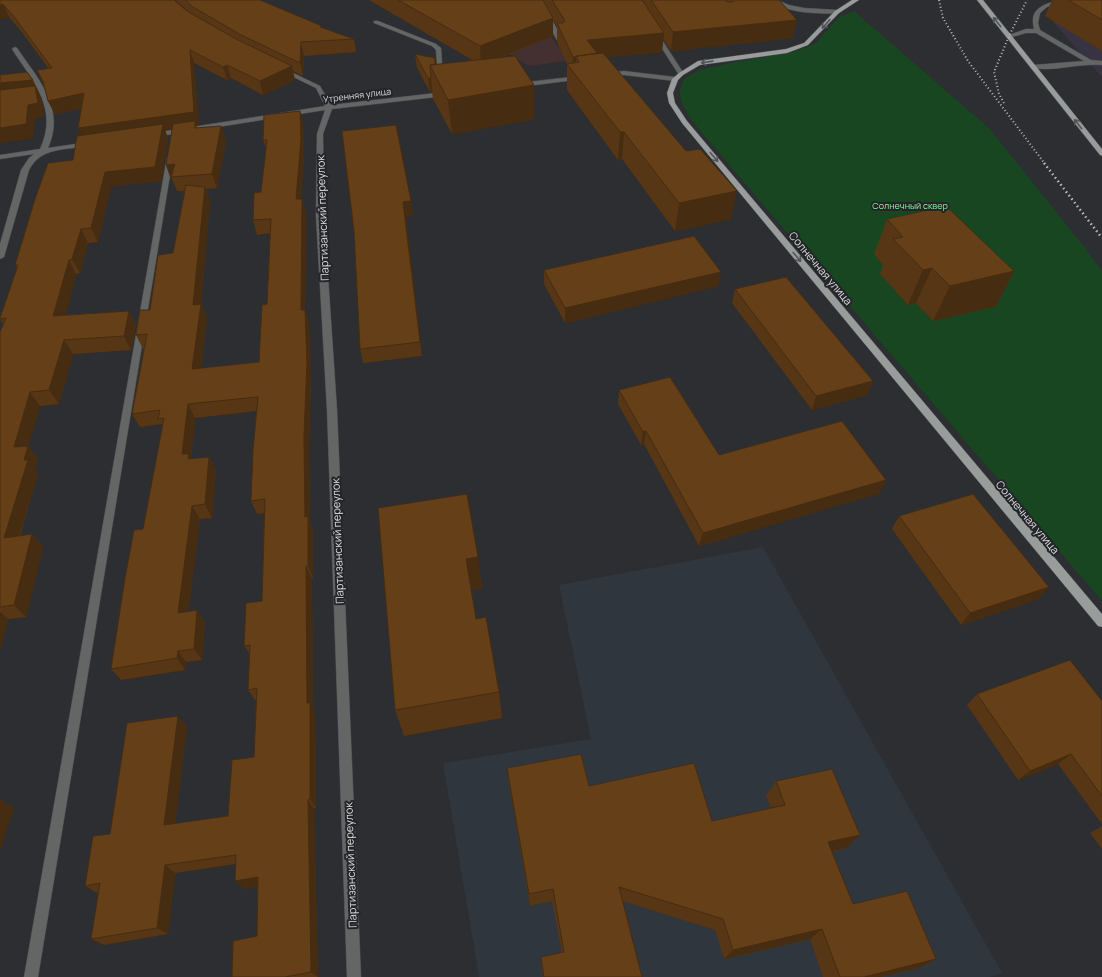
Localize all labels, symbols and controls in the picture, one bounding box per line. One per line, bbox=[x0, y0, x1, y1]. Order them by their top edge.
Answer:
one-way arrow bbox=[993, 16, 1002, 27]
one-way arrow bbox=[822, 18, 831, 28]
one-way arrow bbox=[701, 58, 714, 66]
street label: Утренняя улица bbox=[322, 84, 392, 106]
one-way arrow bbox=[1073, 118, 1082, 129]
one-way arrow bbox=[709, 151, 718, 162]
street label: Партизанский переулок bbox=[312, 154, 332, 281]
park label: Солнечный сквер bbox=[872, 199, 948, 212]
street label: Солнечная улица bbox=[786, 228, 856, 308]
one-way arrow bbox=[792, 251, 801, 262]
street label: Партизанский переулок bbox=[327, 477, 347, 604]
street label: Солнечная улица bbox=[993, 477, 1063, 557]
street label: Партизанский переулок bbox=[340, 801, 360, 928]

